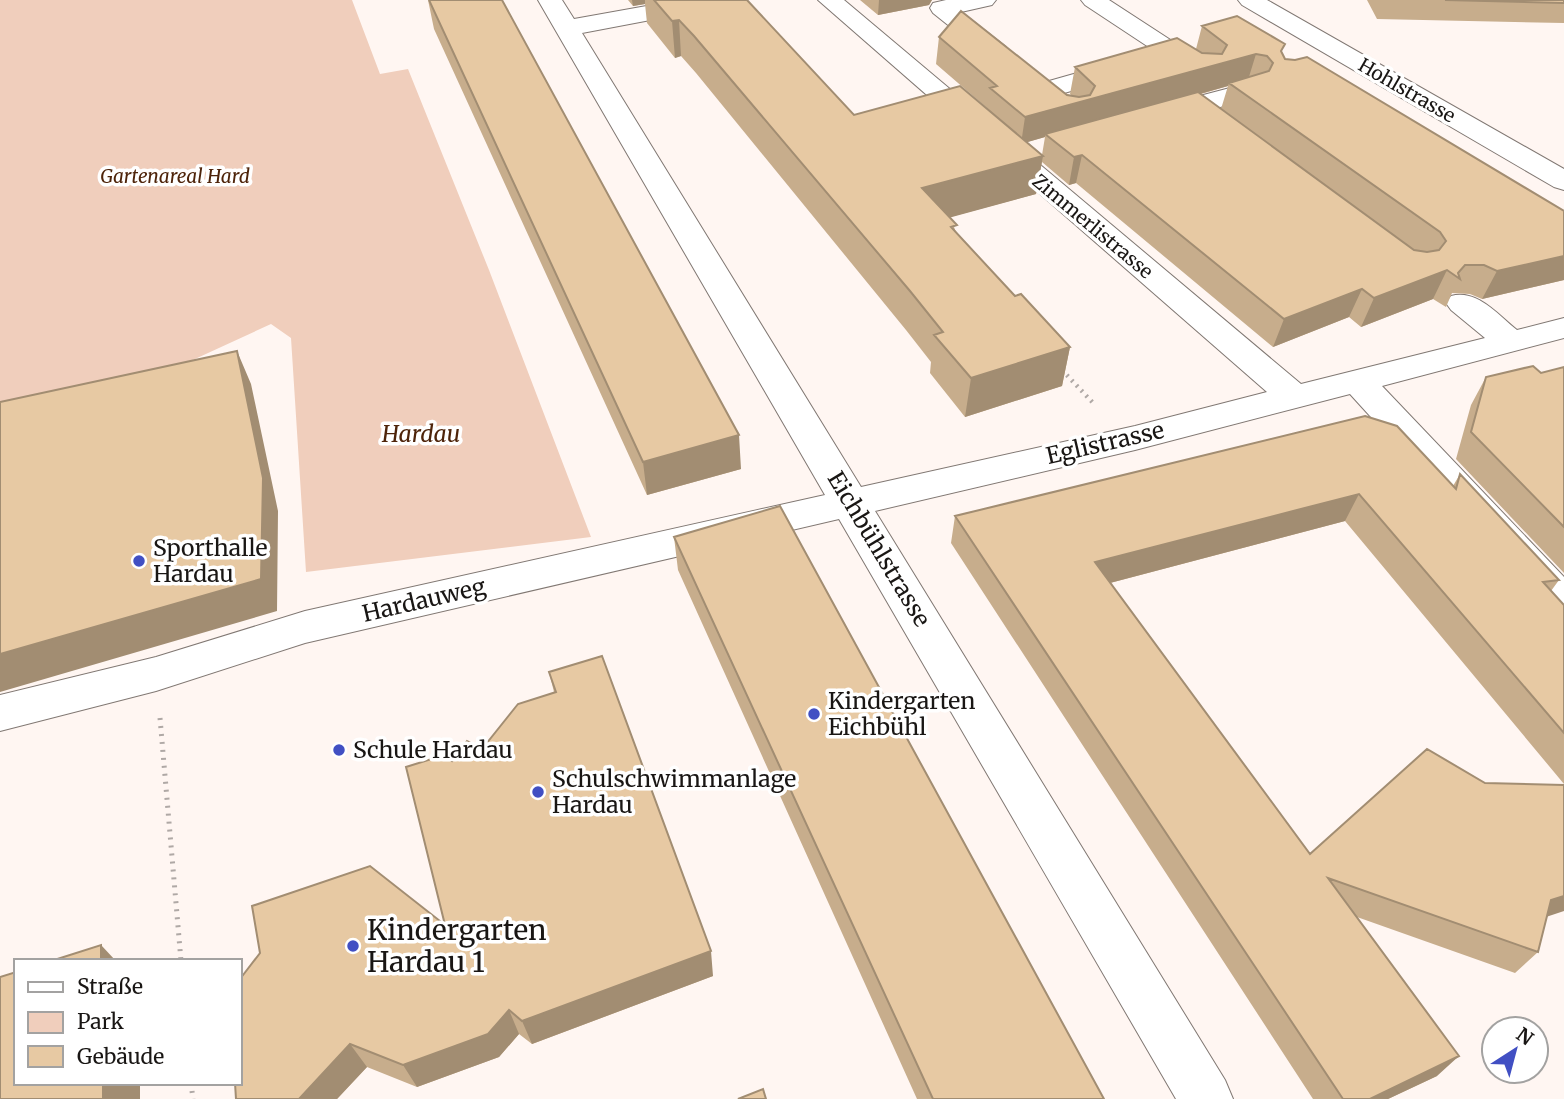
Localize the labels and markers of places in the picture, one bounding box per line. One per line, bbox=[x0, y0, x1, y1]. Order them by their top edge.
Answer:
place label: Sporthalle Hardau bbox=[153, 533, 268, 588]
marker: Sporthalle Hardau bbox=[131, 553, 147, 569]
place label: Kindergarten Eichbühl bbox=[828, 686, 976, 741]
marker: Kindergarten Eichbühl bbox=[806, 706, 822, 722]
place label: Schule Hardau bbox=[353, 735, 513, 764]
marker: Schule Hardau bbox=[331, 742, 347, 758]
place label: Schulschwimmanlage Hardau bbox=[552, 764, 796, 819]
marker: Schulschwimmanlage Hardau bbox=[530, 784, 546, 800]
place label: Kindergarten Hardau 1 bbox=[367, 912, 547, 980]
marker: Kindergarten Hardau 1 bbox=[345, 938, 361, 954]

